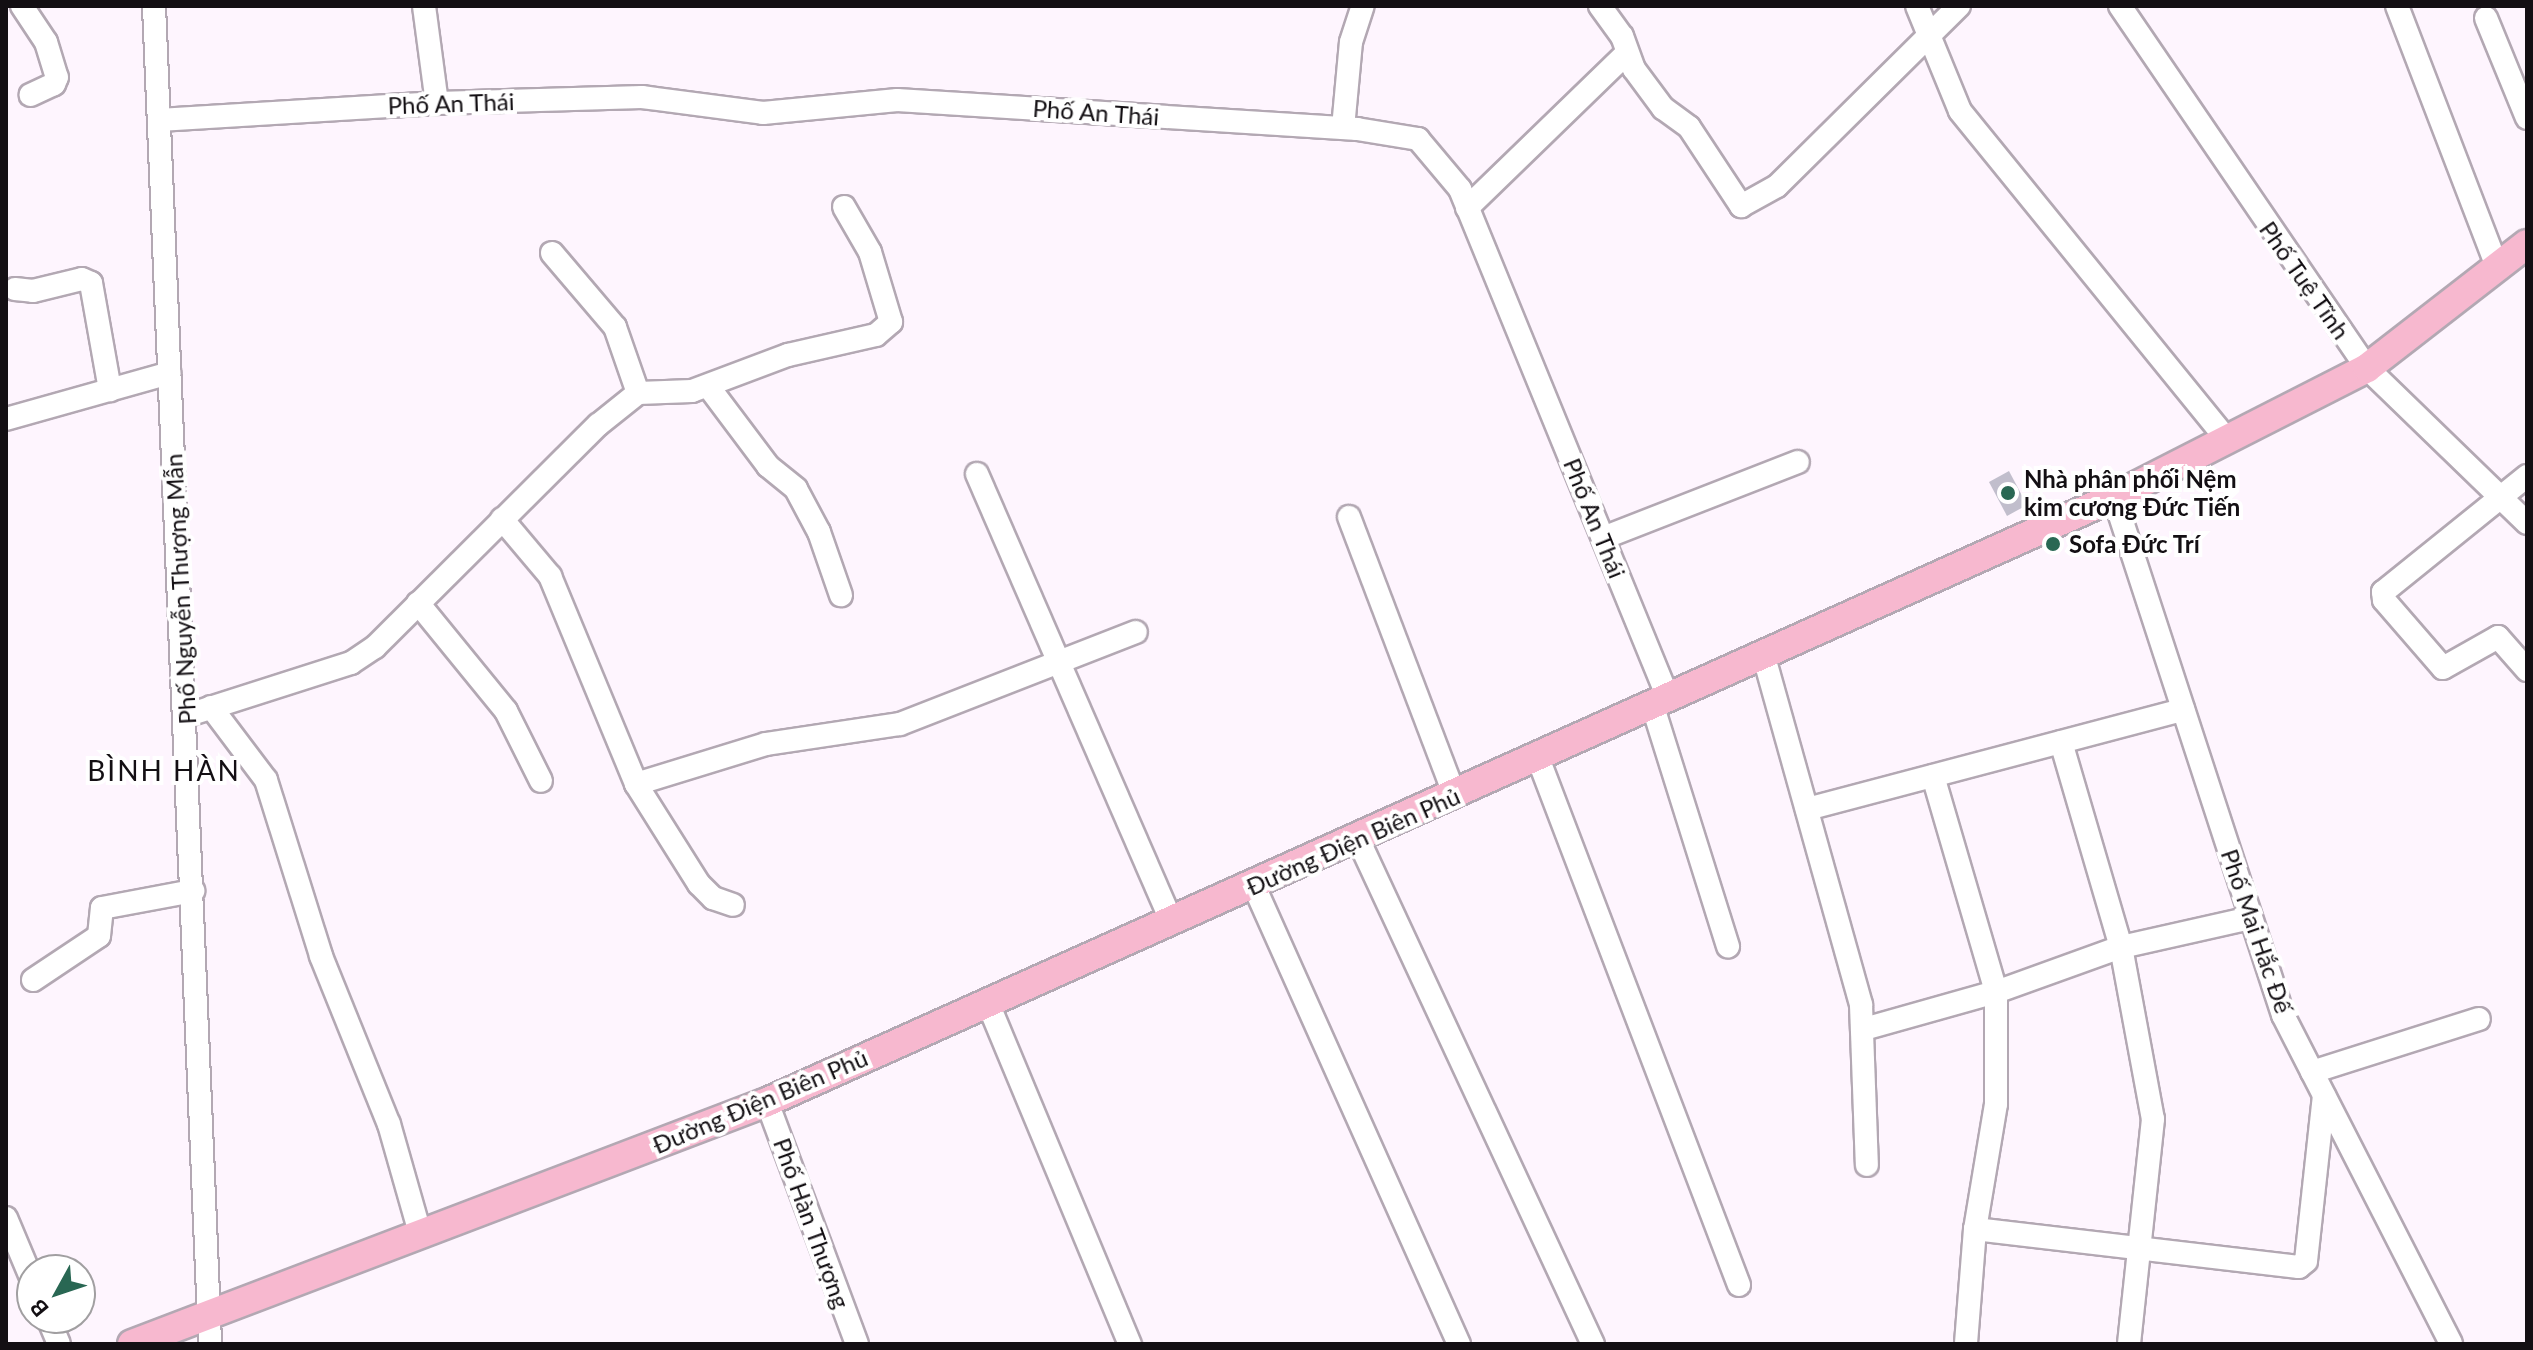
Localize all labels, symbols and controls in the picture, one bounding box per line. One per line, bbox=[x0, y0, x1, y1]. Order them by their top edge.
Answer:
street label: Phố An Thái bbox=[386, 86, 516, 120]
street label: Phố An Thái bbox=[1031, 93, 1161, 131]
street label: Phố Tuệ Tĩnh bbox=[2253, 215, 2357, 345]
street label: Phố Nguyễn Thượng Mẫn bbox=[159, 452, 201, 726]
street label: Phố An Thái bbox=[1558, 453, 1632, 583]
place label: Nhà phân phối Nệm kim cương Đức Tiến bbox=[2024, 465, 2241, 521]
marker: Nhà phân phối Nệm kim cương Đức Tiến bbox=[1999, 484, 2017, 502]
place label: Sofa Đức Trí bbox=[2069, 530, 2201, 558]
marker: Sofa Đức Trí bbox=[2044, 535, 2062, 553]
district label: BÌNH HÀN bbox=[87, 753, 241, 787]
street label: Đường Điện Biên Phủ bbox=[1242, 781, 1464, 901]
street label: Phố Mai Hắc Đế bbox=[2215, 845, 2299, 1017]
street label: Đường Điện Biên Phủ bbox=[648, 1043, 872, 1159]
street label: Phố Hàn Thượng bbox=[768, 1134, 856, 1312]
north arrow bbox=[16, 1254, 96, 1334]
text: B bbox=[24, 1294, 54, 1323]

